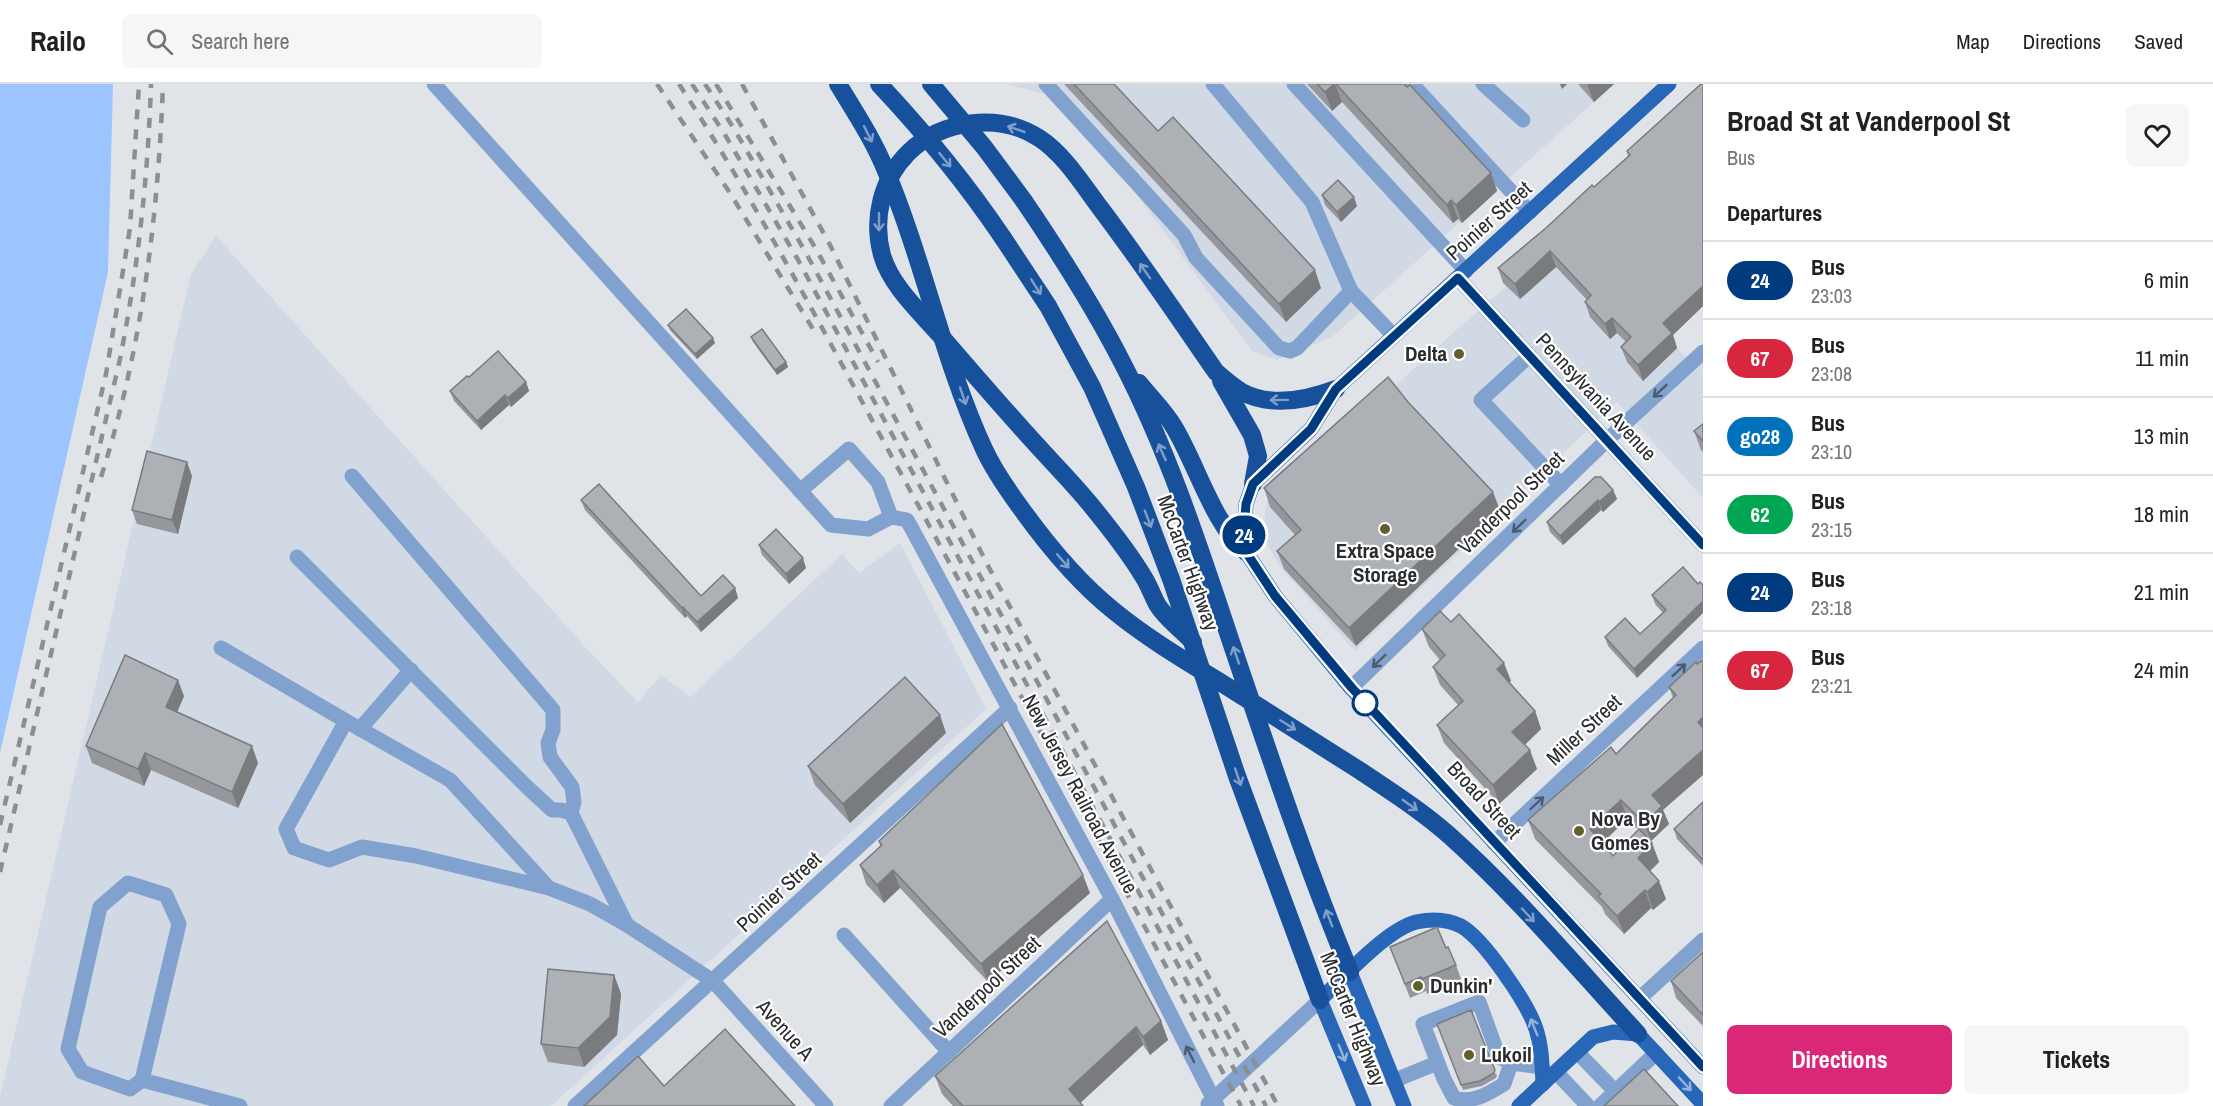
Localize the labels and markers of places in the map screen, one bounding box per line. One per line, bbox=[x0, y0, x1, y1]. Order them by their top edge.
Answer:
place label: Delta bbox=[1405, 339, 1447, 368]
marker: Delta bbox=[1452, 347, 1466, 361]
marker: Extra Space Storage bbox=[1378, 522, 1392, 536]
place label: Extra Space Storage bbox=[1336, 536, 1434, 589]
unlabelled marker bbox=[1352, 690, 1378, 716]
place label: Nova By Gomes bbox=[1591, 804, 1660, 857]
marker: Nova By Gomes bbox=[1572, 824, 1586, 838]
place label: Dunkin' bbox=[1430, 971, 1492, 1000]
marker: Dunkin' bbox=[1411, 979, 1425, 993]
place label: Lukoil bbox=[1481, 1040, 1532, 1069]
marker: Lukoil bbox=[1462, 1048, 1476, 1062]

